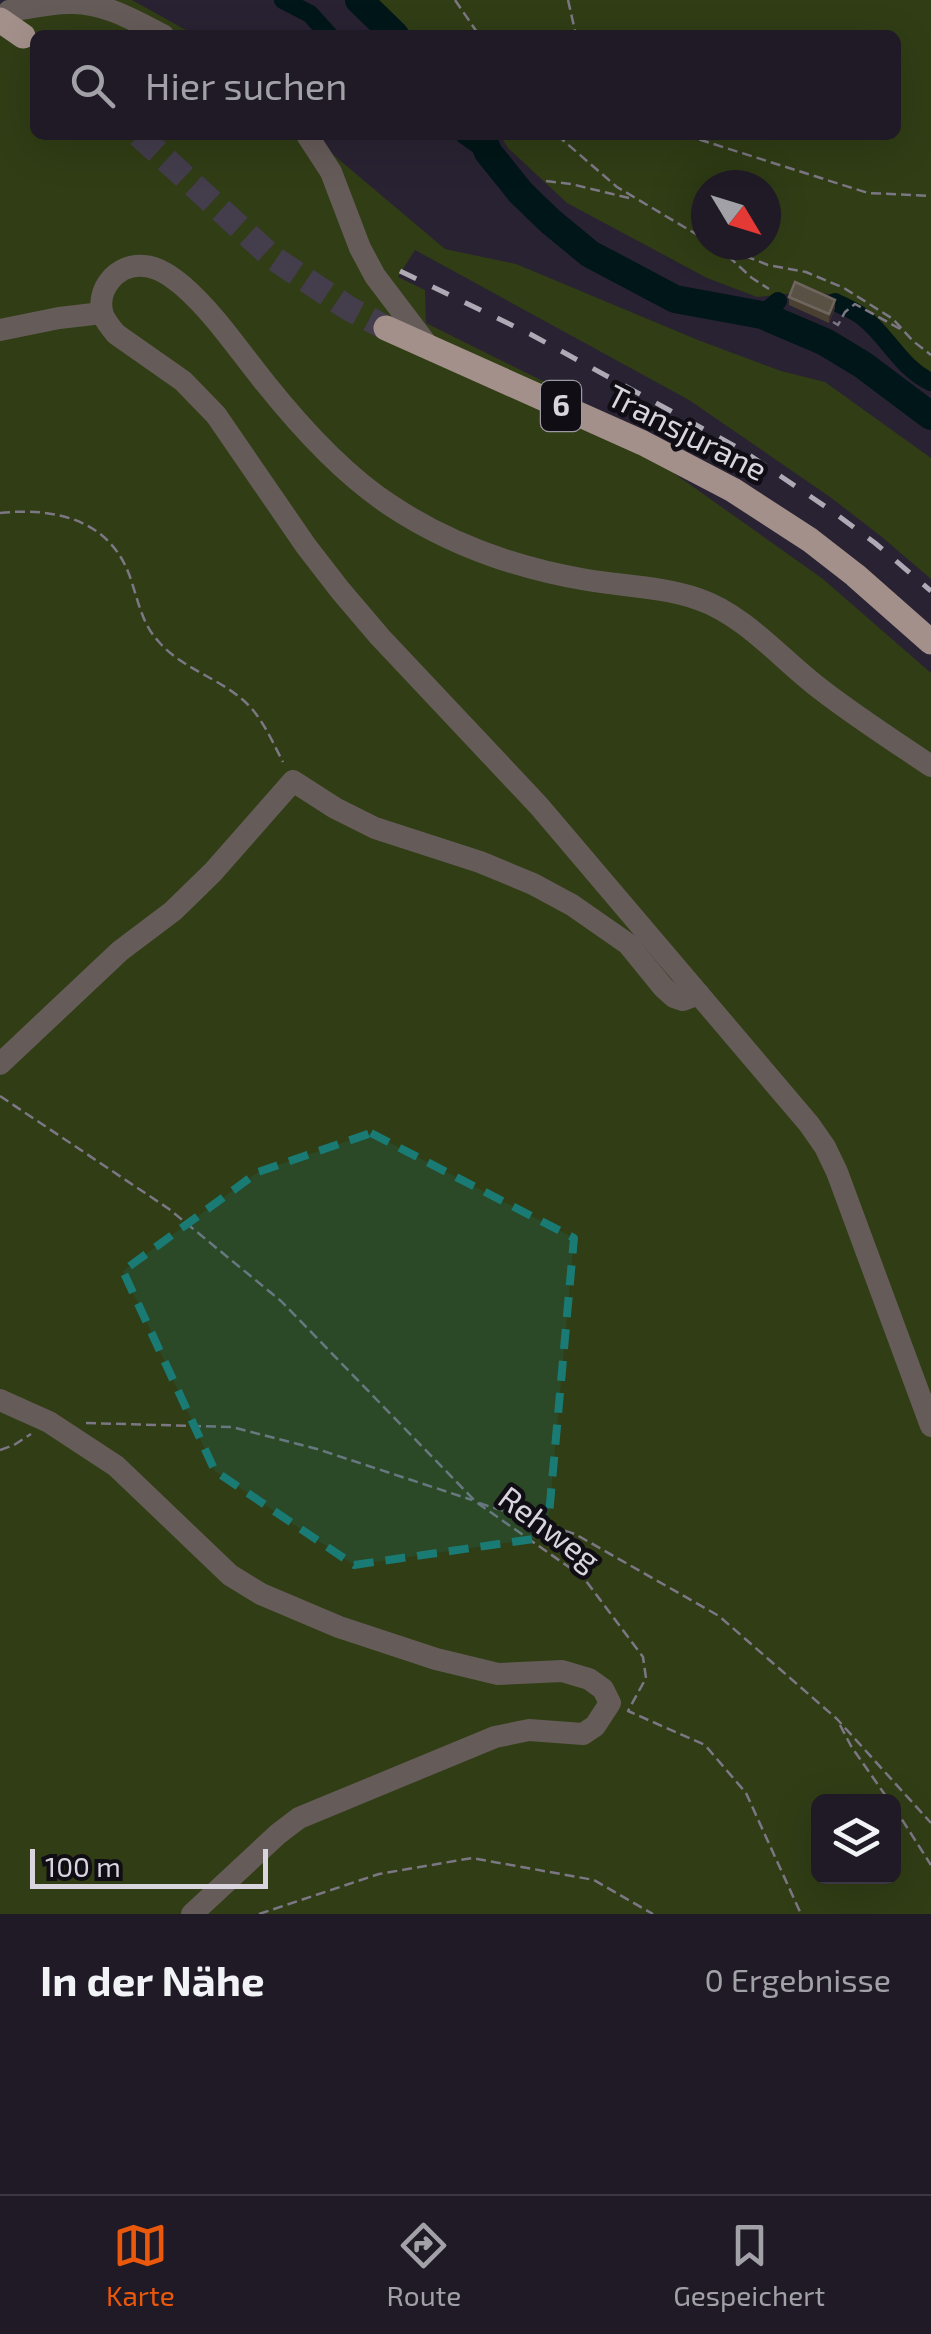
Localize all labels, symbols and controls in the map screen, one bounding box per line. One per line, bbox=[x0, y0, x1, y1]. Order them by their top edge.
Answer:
search box bbox=[30, 30, 901, 140]
icon: search bbox=[65, 58, 120, 113]
text: Hier suchen bbox=[145, 62, 347, 108]
north arrow bbox=[691, 170, 781, 260]
street label: Transjurane bbox=[602, 375, 774, 488]
road number: 6 bbox=[541, 381, 581, 431]
street label: Rehweg bbox=[492, 1477, 608, 1578]
map controls bbox=[811, 1794, 901, 1884]
button: layers bbox=[811, 1794, 901, 1884]
scale bar bbox=[30, 1844, 268, 1888]
text: 100 m bbox=[45, 1849, 121, 1883]
text: In der Nähe bbox=[40, 1954, 265, 2004]
text: 0 Ergebnisse bbox=[705, 1960, 891, 1998]
tab: Karte bbox=[106, 2218, 175, 2312]
tab: Route bbox=[387, 2218, 461, 2312]
tab: Gespeichert bbox=[673, 2218, 825, 2312]

